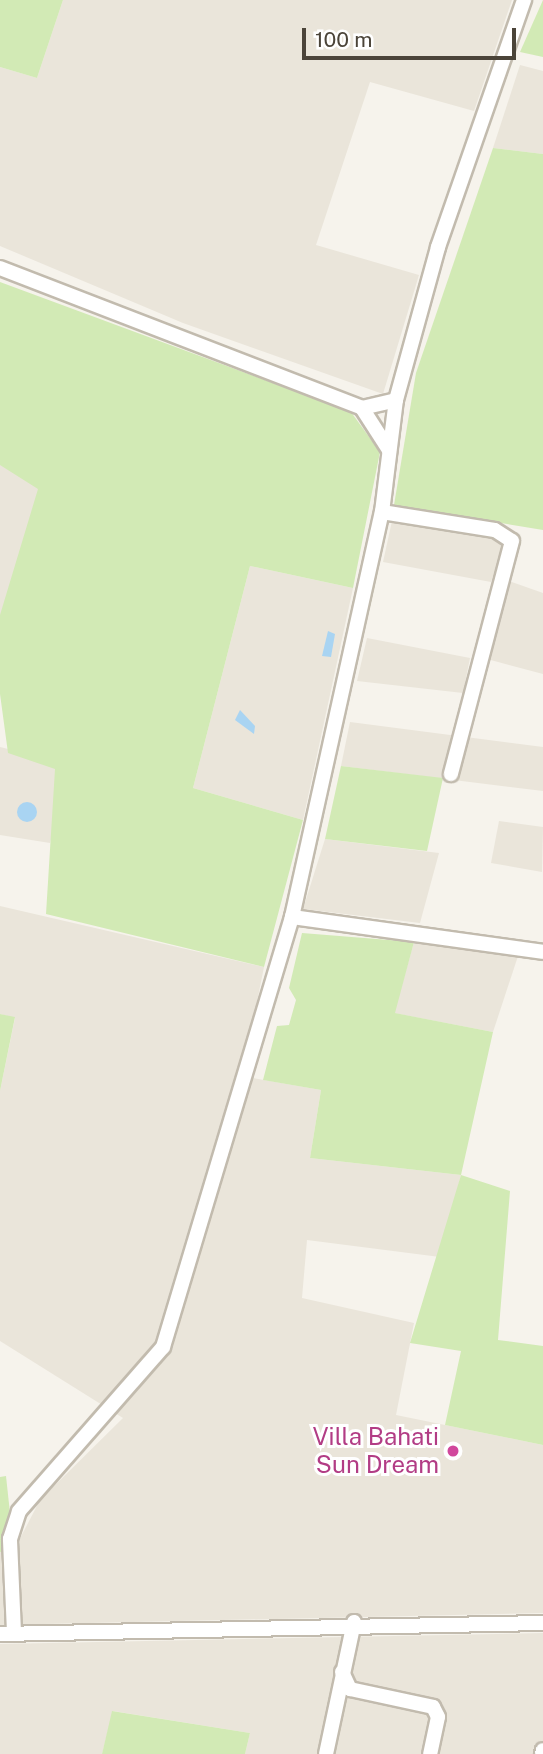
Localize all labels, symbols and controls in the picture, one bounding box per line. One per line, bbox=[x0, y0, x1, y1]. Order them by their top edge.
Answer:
scale bar bbox=[305, 14, 518, 58]
text: 100 m bbox=[315, 27, 372, 52]
place label: Villa Bahati Sun Dream bbox=[312, 1423, 439, 1479]
marker: Villa Bahati Sun Dream bbox=[445, 1443, 461, 1459]

